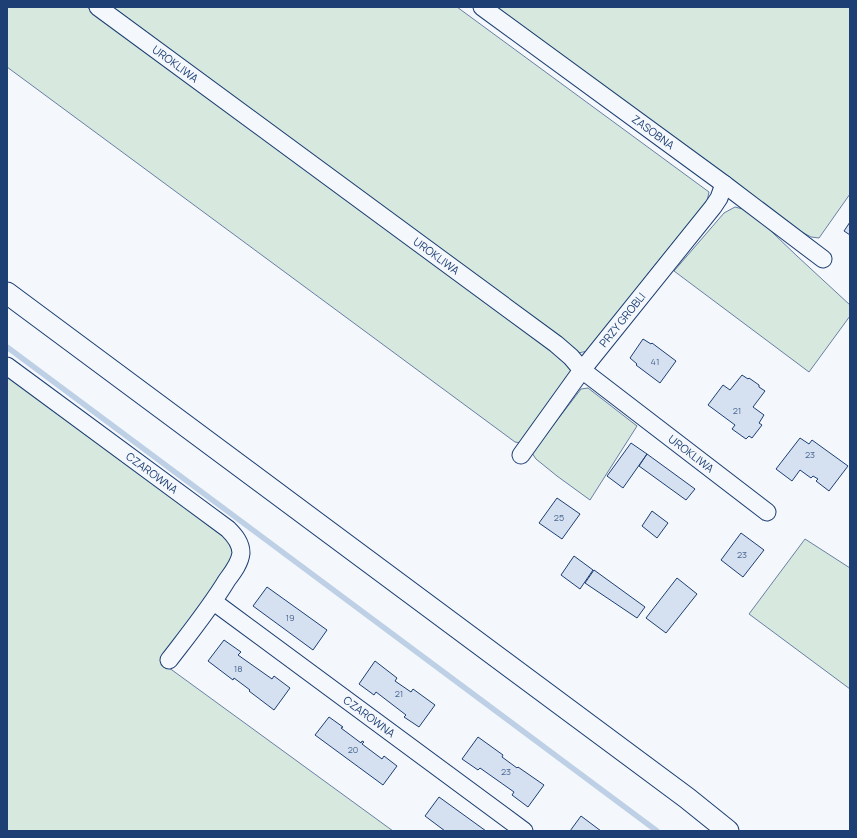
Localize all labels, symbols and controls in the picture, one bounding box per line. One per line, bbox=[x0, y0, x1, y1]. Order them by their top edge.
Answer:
street label: UROKLIWA bbox=[149, 41, 202, 86]
street label: ZASOBNA bbox=[629, 111, 678, 152]
street label: UROKLIWA bbox=[410, 234, 463, 278]
street label: PRZY GROBLI bbox=[595, 289, 648, 350]
house number: 41 bbox=[651, 355, 659, 368]
house number: 21 bbox=[733, 404, 741, 417]
street label: UROKLIWA bbox=[665, 431, 717, 476]
street label: CZAROWNA bbox=[123, 448, 181, 497]
house number: 23 bbox=[805, 448, 815, 461]
house number: 25 bbox=[554, 511, 564, 524]
house number: 23 bbox=[737, 548, 747, 561]
house number: 19 bbox=[285, 611, 295, 624]
house number: 18 bbox=[234, 662, 242, 675]
house number: 21 bbox=[395, 687, 403, 700]
street label: CZAROWNA bbox=[341, 692, 399, 740]
house number: 20 bbox=[348, 743, 358, 756]
house number: 23 bbox=[501, 765, 511, 778]

